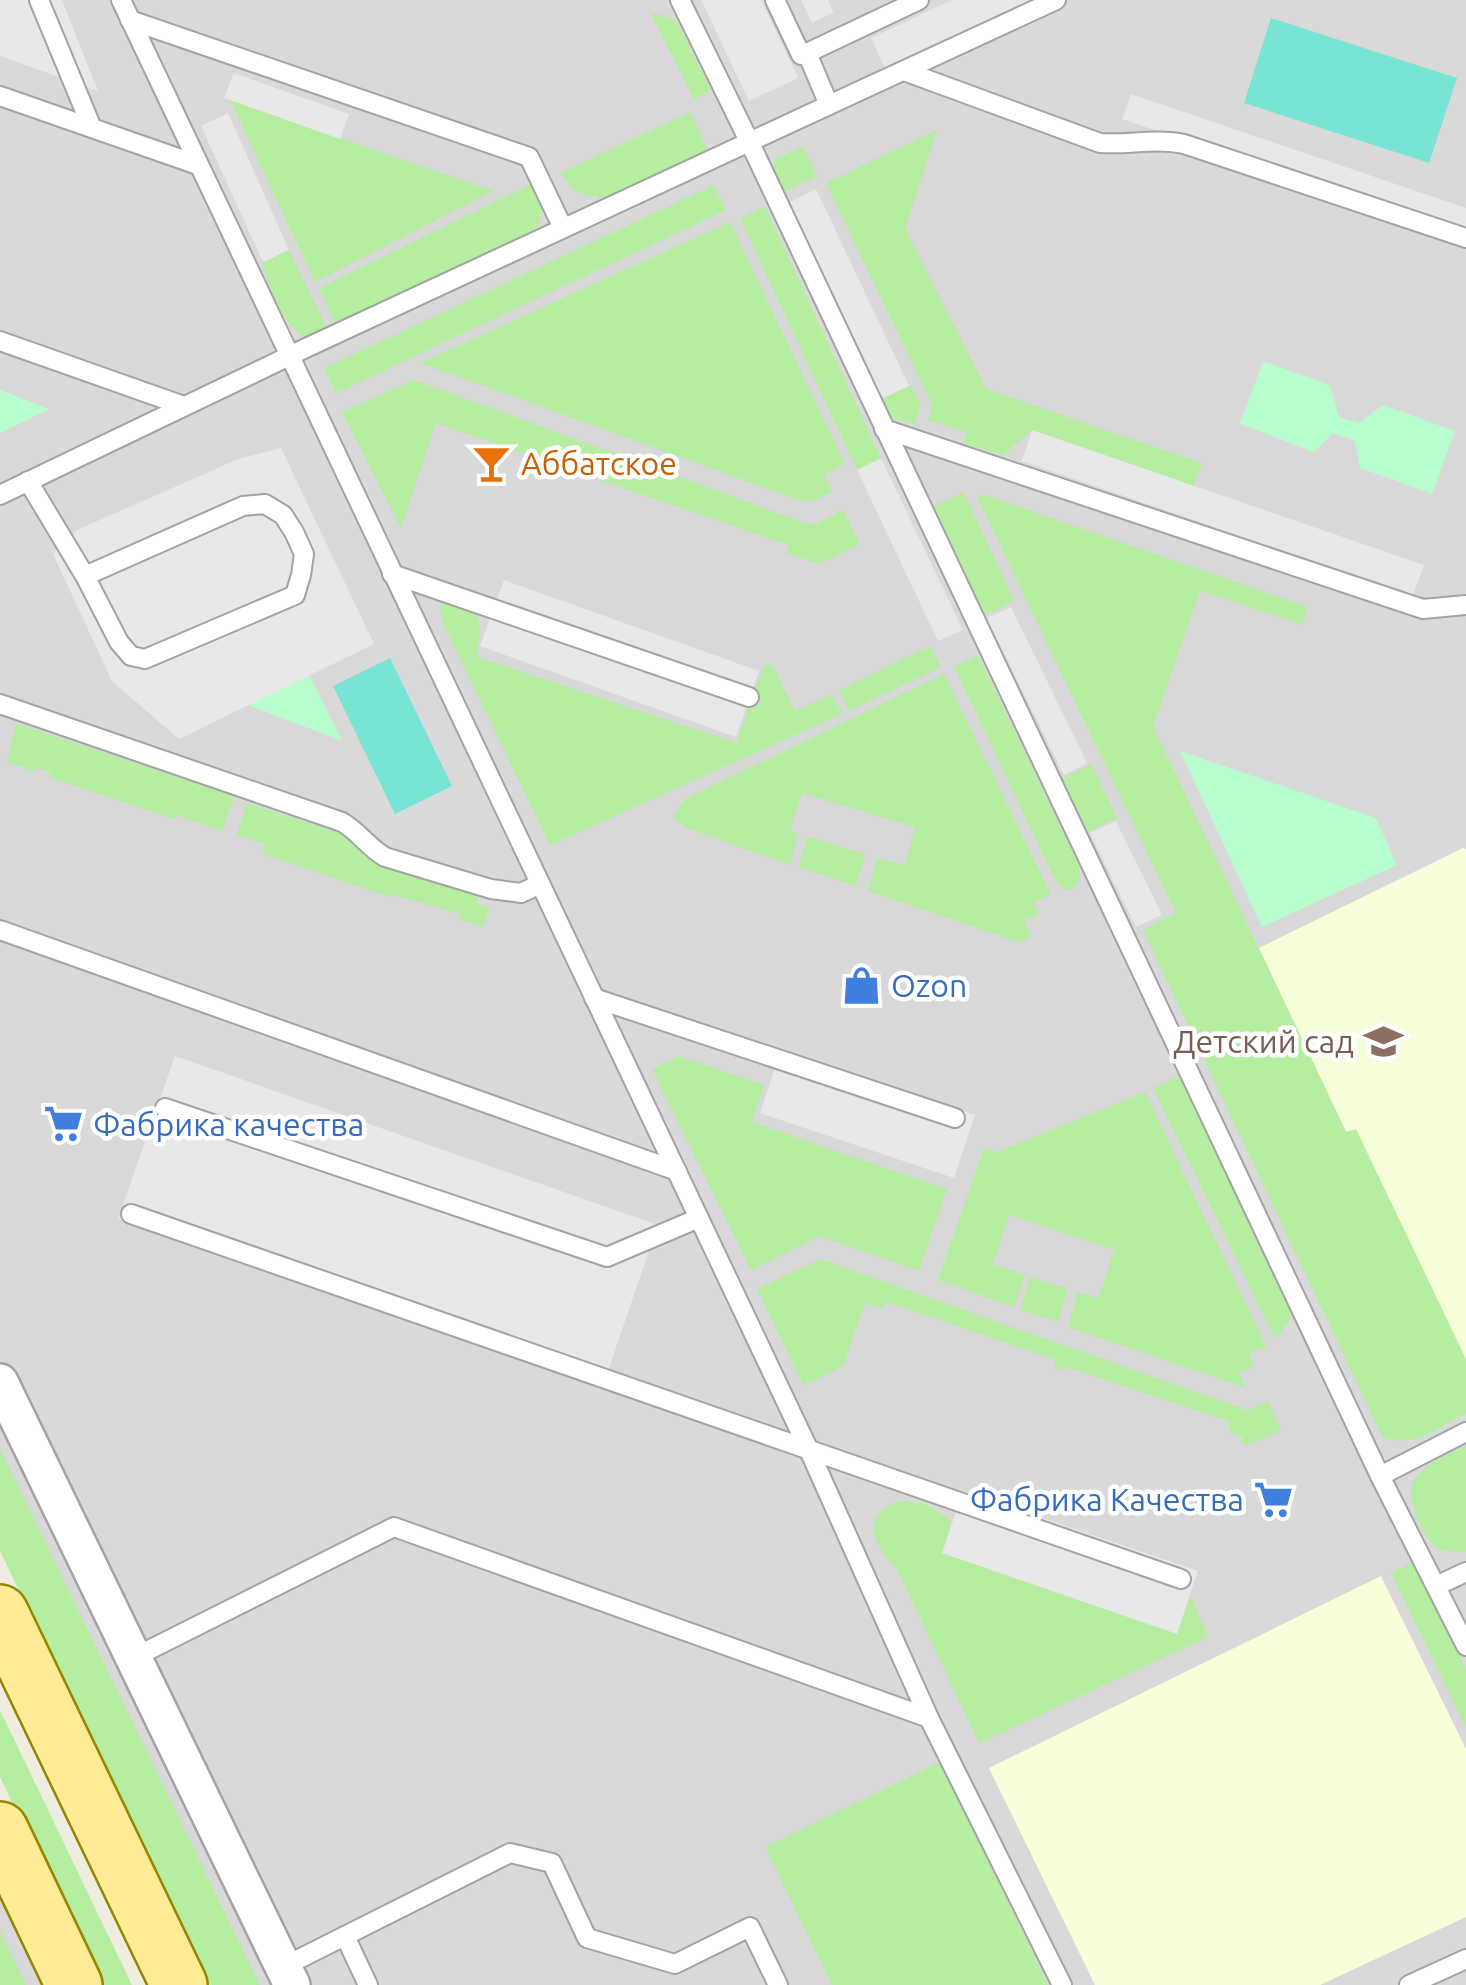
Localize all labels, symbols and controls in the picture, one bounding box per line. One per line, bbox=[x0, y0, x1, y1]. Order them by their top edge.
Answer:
bar icon: Аббатское bbox=[470, 442, 512, 484]
place label: Аббатское bbox=[521, 445, 677, 481]
shop icon: Ozon bbox=[840, 964, 882, 1006]
place label: Ozon bbox=[891, 967, 967, 1003]
school or university icon: Детский сад bbox=[1363, 1020, 1405, 1062]
place label: Детский сад bbox=[1173, 1023, 1354, 1059]
supermarket icon: Фабрика качества bbox=[42, 1103, 84, 1145]
place label: Фабрика качества bbox=[93, 1106, 364, 1142]
supermarket icon: Фабрика Качества bbox=[1253, 1478, 1295, 1520]
place label: Фабрика Качества bbox=[970, 1481, 1244, 1517]

